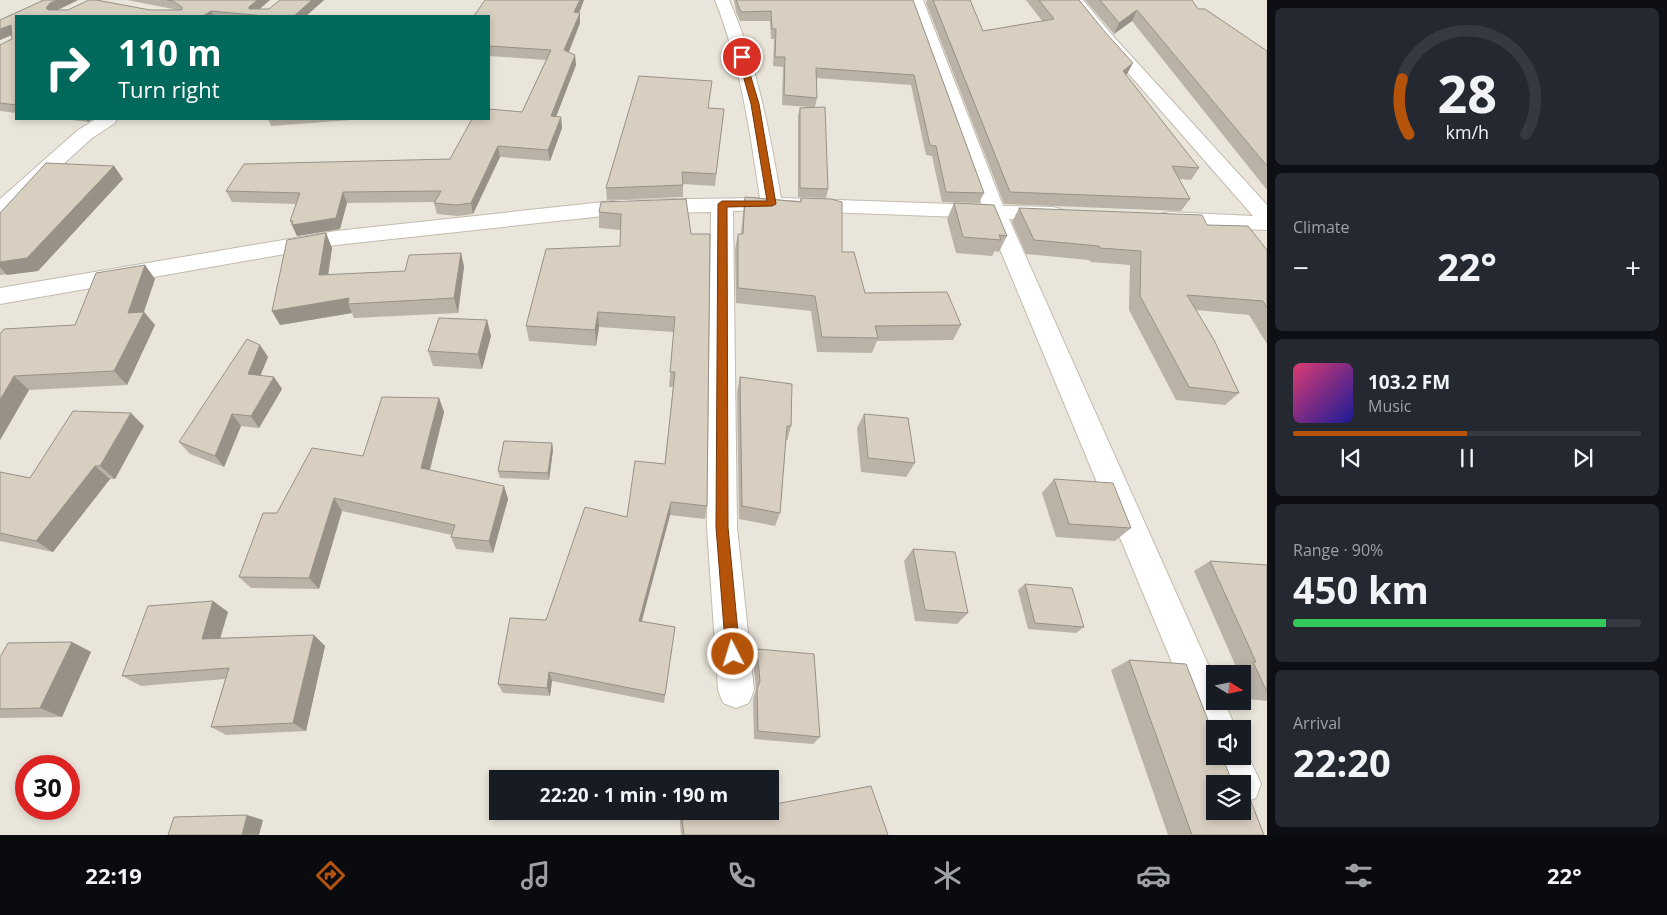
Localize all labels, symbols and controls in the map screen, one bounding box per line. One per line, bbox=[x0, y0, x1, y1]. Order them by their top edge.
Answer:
text: 110 m bbox=[118, 29, 222, 76]
icon: right bbox=[35, 35, 100, 100]
pin bbox=[721, 36, 763, 78]
icon: arrive bbox=[728, 43, 756, 71]
text: 28 bbox=[1437, 57, 1497, 128]
text: Turn right bbox=[118, 74, 220, 104]
text: km/h bbox=[1445, 120, 1489, 144]
text: Climate bbox=[1293, 216, 1350, 238]
text: 22° bbox=[1437, 240, 1497, 292]
text: − bbox=[1293, 248, 1309, 286]
text: + bbox=[1625, 248, 1641, 286]
text: 103.2 FM bbox=[1368, 369, 1450, 395]
text: Music bbox=[1368, 395, 1412, 417]
icon: previous bbox=[1337, 444, 1365, 472]
icon: pause bbox=[1453, 444, 1481, 472]
icon: next bbox=[1569, 444, 1597, 472]
text: Range · 90% bbox=[1293, 539, 1383, 561]
text: 450 km bbox=[1293, 563, 1429, 615]
position arrow bbox=[706, 627, 758, 679]
north arrow bbox=[1206, 665, 1251, 710]
map controls bbox=[1206, 665, 1251, 820]
text: Arrival bbox=[1293, 712, 1341, 734]
button: sound bbox=[1206, 720, 1251, 765]
text: 22:20 bbox=[1293, 736, 1391, 788]
speed limit sign: 30 bbox=[15, 755, 80, 820]
button: layers bbox=[1206, 775, 1251, 820]
text: 22:20 · 1 min · 190 m bbox=[540, 782, 728, 808]
icon: directions bbox=[313, 858, 348, 893]
icon: music bbox=[518, 858, 553, 893]
icon: phone bbox=[724, 858, 759, 893]
icon: climate bbox=[930, 858, 965, 893]
icon: car bbox=[1136, 858, 1171, 893]
icon: filters bbox=[1341, 858, 1376, 893]
text: 22:19 bbox=[85, 860, 142, 890]
text: 22° bbox=[1547, 860, 1582, 890]

